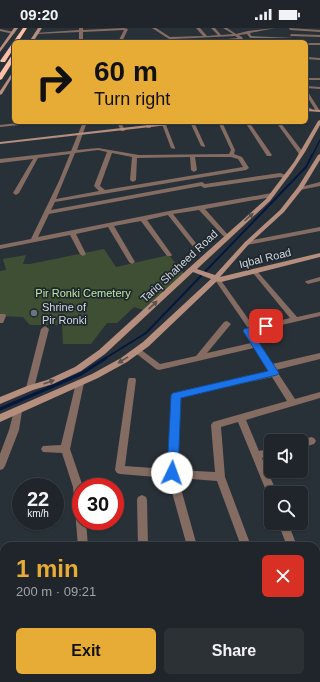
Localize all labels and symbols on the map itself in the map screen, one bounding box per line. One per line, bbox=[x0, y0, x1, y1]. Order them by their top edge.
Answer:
one-way arrow bbox=[244, 212, 254, 222]
street label: Tariq Shaheed Road bbox=[138, 227, 220, 305]
street label: Iqbal Road bbox=[238, 246, 292, 270]
park label: Pir Ronki Cemetery bbox=[35, 287, 131, 299]
one-way arrow bbox=[148, 300, 158, 310]
place label: Shrine of Pir Ronki bbox=[42, 301, 87, 326]
marker: Shrine of Pir Ronki bbox=[29, 308, 39, 318]
pin bbox=[249, 309, 283, 343]
one-way arrow bbox=[117, 357, 129, 364]
one-way arrow bbox=[44, 378, 56, 384]
position arrow bbox=[151, 452, 193, 494]
speed limit sign: 30 bbox=[72, 478, 124, 530]

